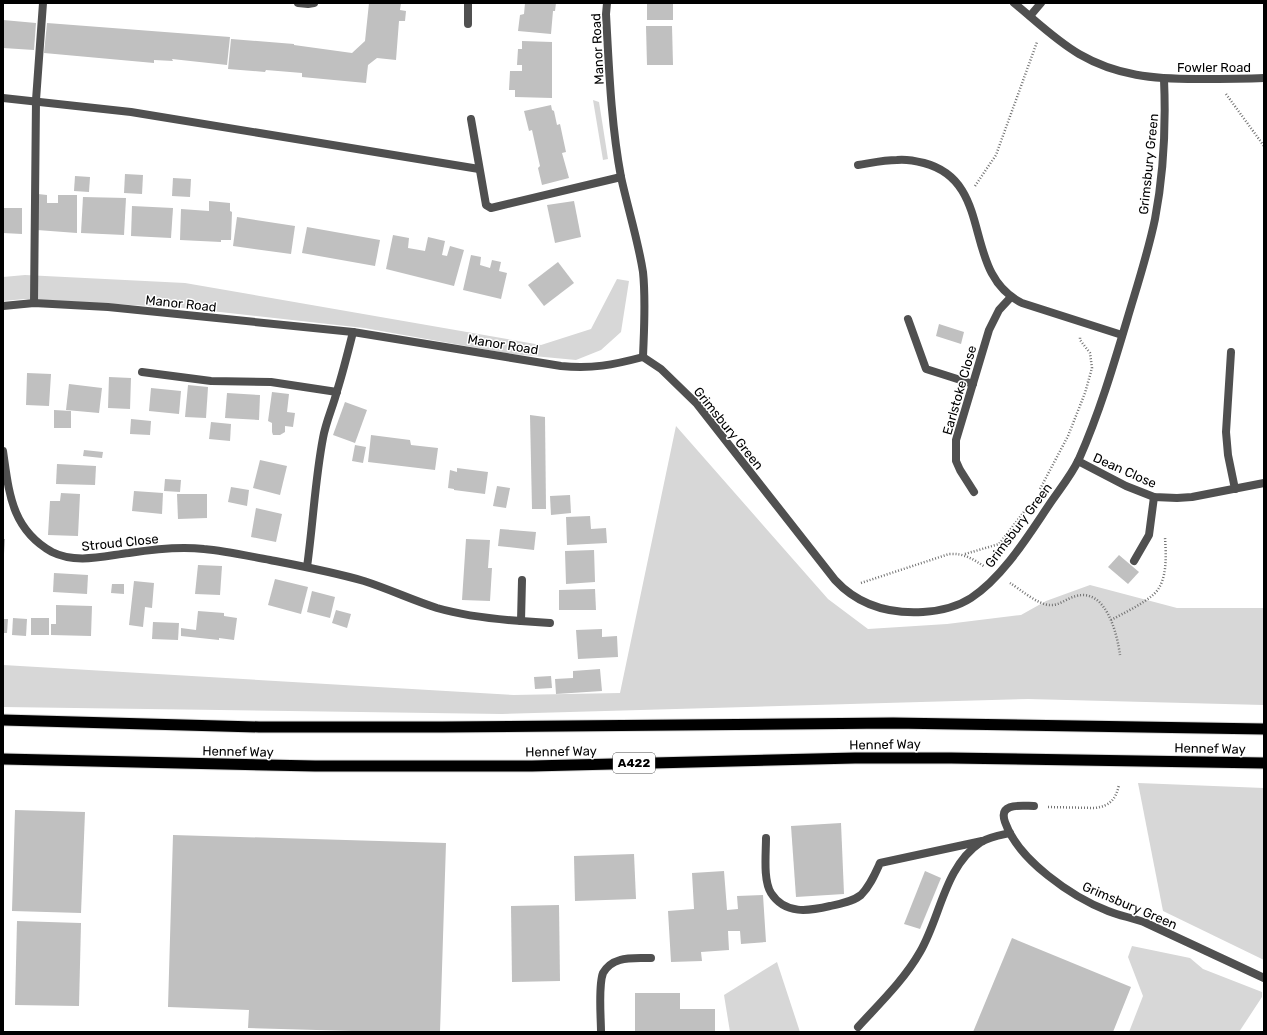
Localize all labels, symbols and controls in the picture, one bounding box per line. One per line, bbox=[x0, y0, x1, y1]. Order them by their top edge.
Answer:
street label: Manor Road bbox=[588, 13, 607, 85]
street label: Fowler Road bbox=[1177, 60, 1251, 75]
street label: Grimsbury Green bbox=[1136, 113, 1161, 215]
street label: Manor Road bbox=[145, 292, 217, 315]
street label: Manor Road bbox=[466, 331, 539, 357]
street label: Earlstoke Close bbox=[940, 344, 979, 437]
street label: Grimsbury Green bbox=[691, 384, 766, 473]
street label: Dean Close bbox=[1091, 450, 1159, 491]
street label: Grimsbury Green bbox=[982, 480, 1055, 570]
street label: Stroud Close bbox=[81, 531, 159, 554]
street label: Hennef Way bbox=[849, 736, 921, 753]
street label: Hennef Way bbox=[1174, 740, 1246, 757]
street label: Hennef Way bbox=[202, 743, 274, 760]
street label: Hennef Way bbox=[525, 743, 597, 760]
road number: A422 bbox=[613, 753, 655, 773]
street label: Grimsbury Green bbox=[1080, 879, 1180, 932]

